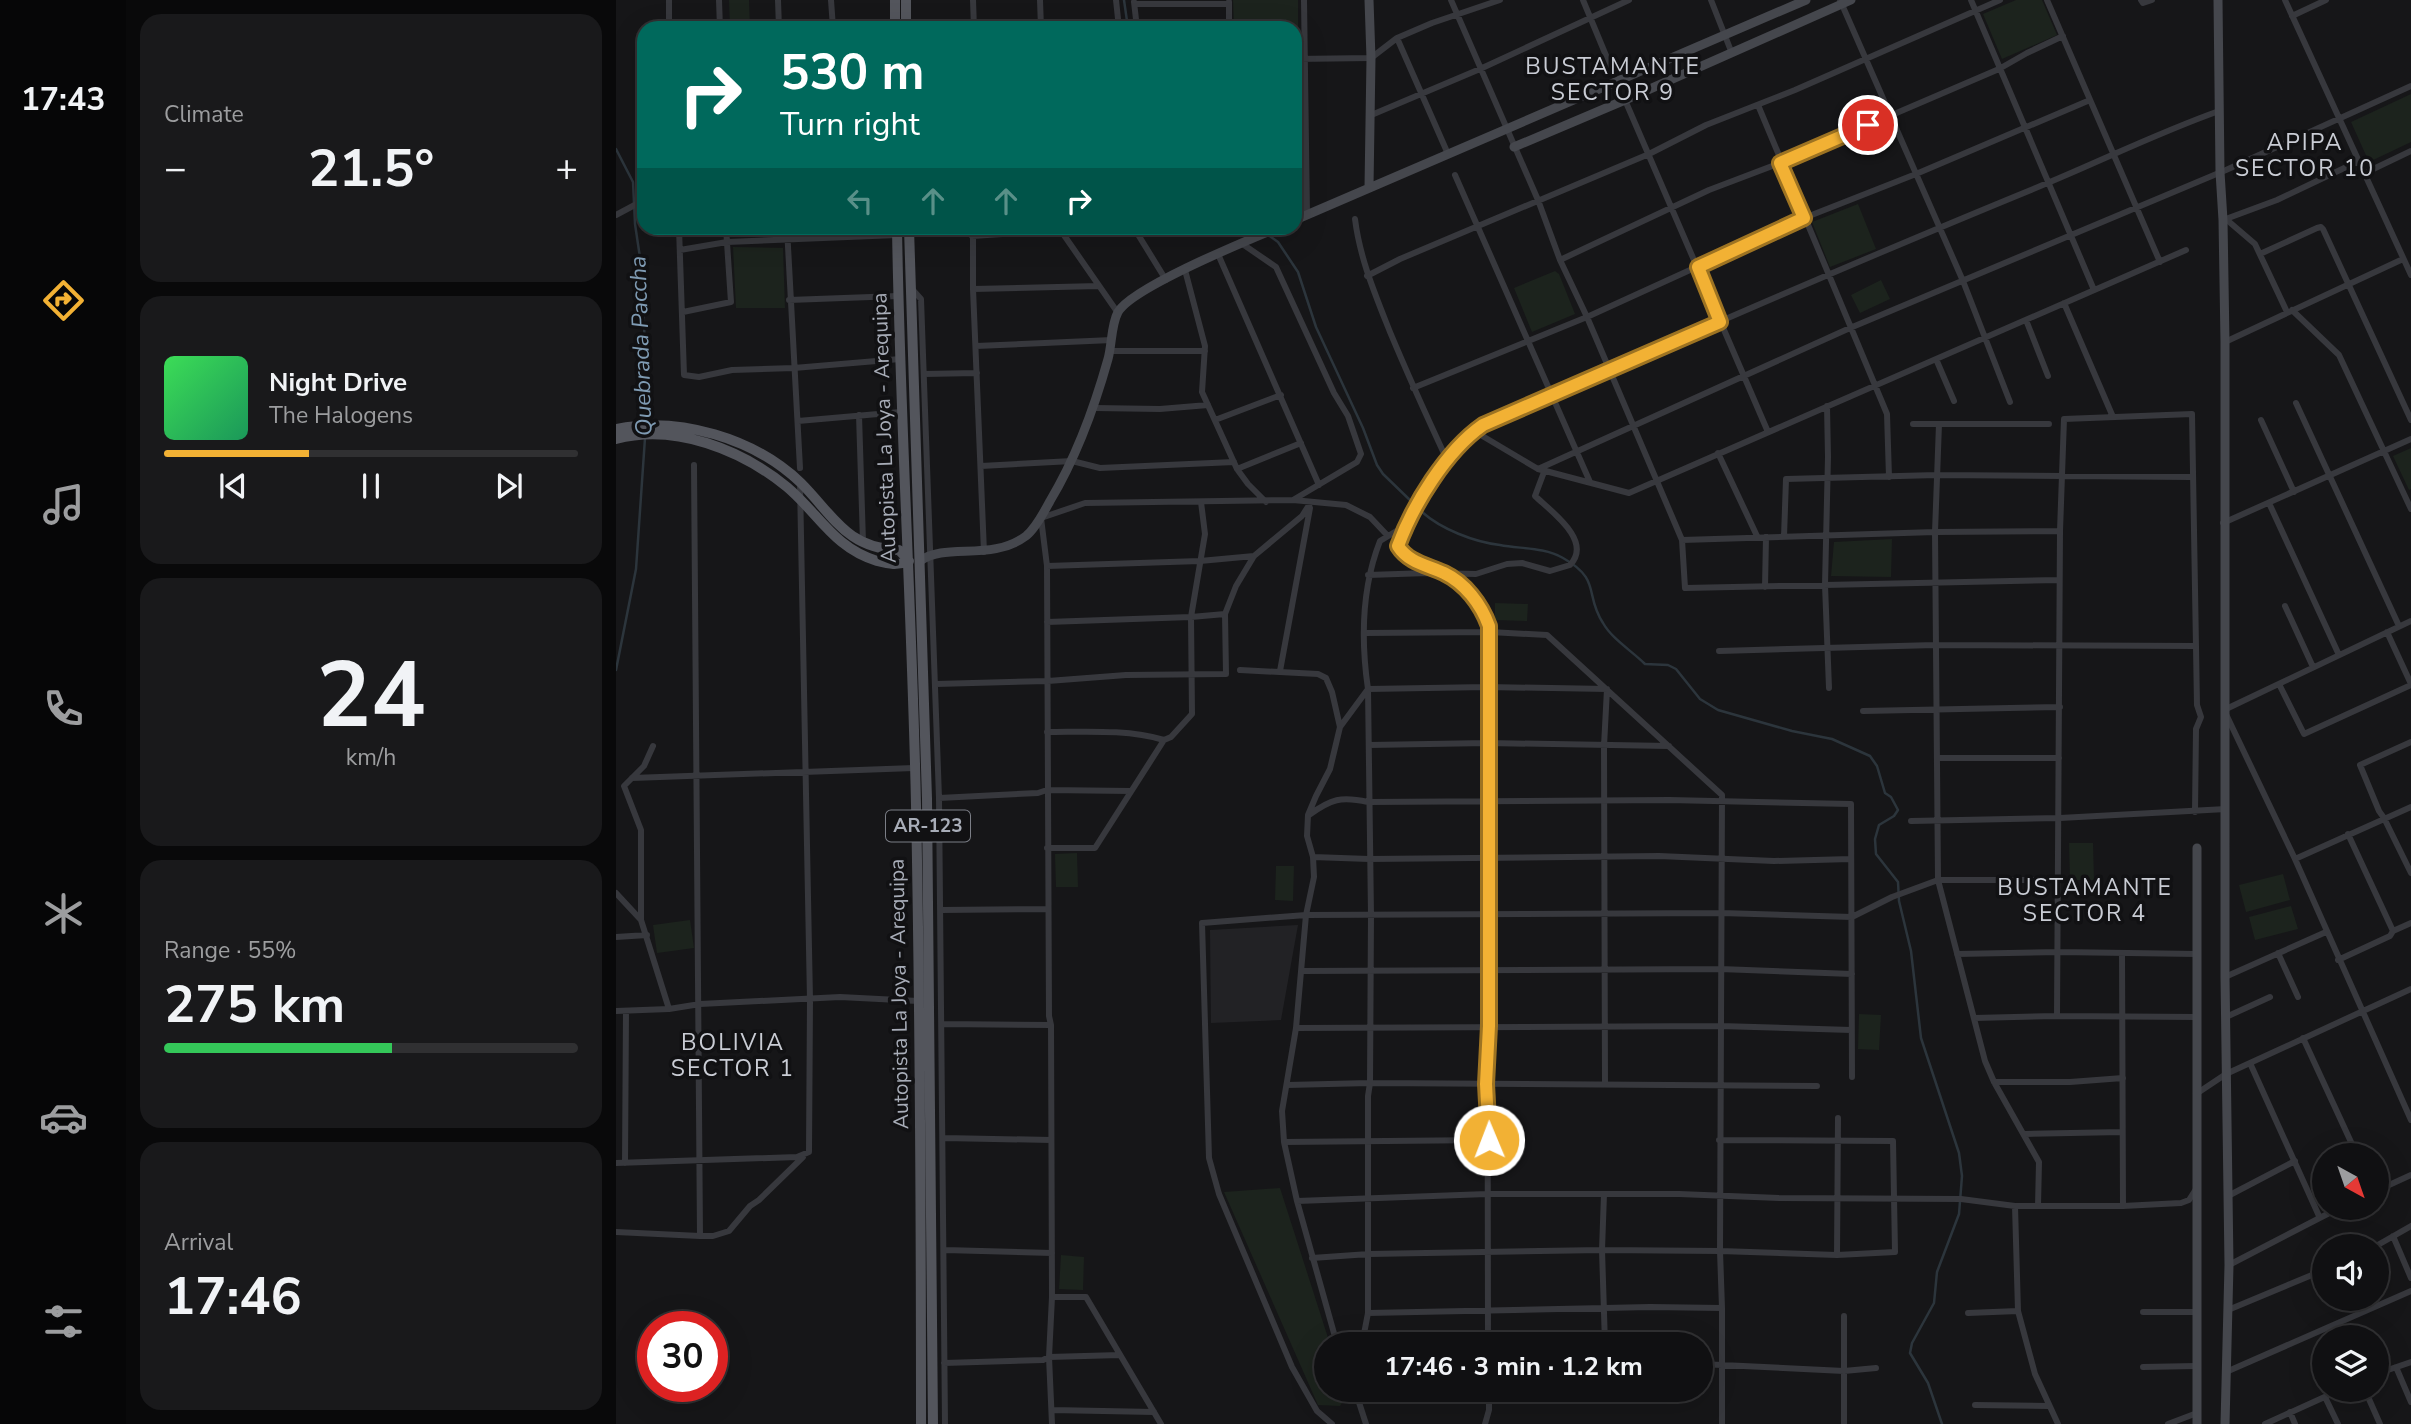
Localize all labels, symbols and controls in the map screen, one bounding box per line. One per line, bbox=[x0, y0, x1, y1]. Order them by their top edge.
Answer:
text: 530 m bbox=[780, 39, 924, 106]
icon: right bbox=[665, 49, 756, 140]
district label: BUSTAMANTE SECTOR 9 bbox=[1525, 51, 1701, 108]
text: 17:43 bbox=[21, 78, 105, 121]
pin bbox=[1838, 95, 1898, 155]
text: Climate bbox=[164, 99, 244, 130]
text: Turn right bbox=[780, 103, 920, 146]
icon: arrive bbox=[1849, 106, 1887, 144]
district label: APIPA SECTOR 10 bbox=[2235, 127, 2375, 184]
text: 21.5° bbox=[308, 133, 434, 204]
text: − bbox=[164, 143, 187, 194]
text: + bbox=[555, 143, 578, 194]
icon: left bbox=[841, 182, 879, 220]
icon: ahead bbox=[914, 182, 952, 220]
icon: ahead bbox=[987, 182, 1025, 220]
icon: right bbox=[1060, 182, 1098, 220]
water label: Quebrada Paccha bbox=[622, 255, 660, 437]
icon: directions bbox=[39, 276, 88, 325]
street label: Autopista La Joya - Arequipa bbox=[865, 292, 903, 564]
text: Night Drive bbox=[269, 365, 407, 400]
text: The Halogens bbox=[269, 400, 413, 431]
icon: previous bbox=[214, 467, 252, 505]
icon: pause bbox=[352, 467, 390, 505]
icon: next bbox=[490, 467, 528, 505]
icon: music bbox=[39, 480, 88, 529]
text: 24 bbox=[316, 634, 426, 758]
icon: phone bbox=[39, 684, 88, 733]
text: km/h bbox=[346, 742, 396, 773]
road number: AR-123 bbox=[886, 810, 970, 842]
street label: Autopista La Joya - Arequipa bbox=[883, 858, 915, 1130]
district label: BUSTAMANTE SECTOR 4 bbox=[1997, 872, 2173, 929]
icon: climate bbox=[39, 889, 88, 938]
text: Range · 55% bbox=[164, 935, 296, 966]
text: 275 km bbox=[164, 969, 345, 1040]
district label: BOLIVIA SECTOR 1 bbox=[671, 1027, 795, 1084]
icon: car bbox=[39, 1093, 88, 1142]
position arrow bbox=[1452, 1103, 1526, 1177]
north arrow bbox=[2312, 1143, 2389, 1220]
map controls bbox=[2312, 1143, 2389, 1402]
text: Arrival bbox=[164, 1227, 233, 1258]
button: sound bbox=[2312, 1234, 2389, 1311]
text: 17:46 bbox=[164, 1261, 302, 1332]
icon: filters bbox=[39, 1297, 88, 1346]
speed limit sign: 30 bbox=[637, 1311, 728, 1402]
button: layers bbox=[2312, 1325, 2389, 1402]
text: 17:46 · 3 min · 1.2 km bbox=[1384, 1349, 1643, 1384]

